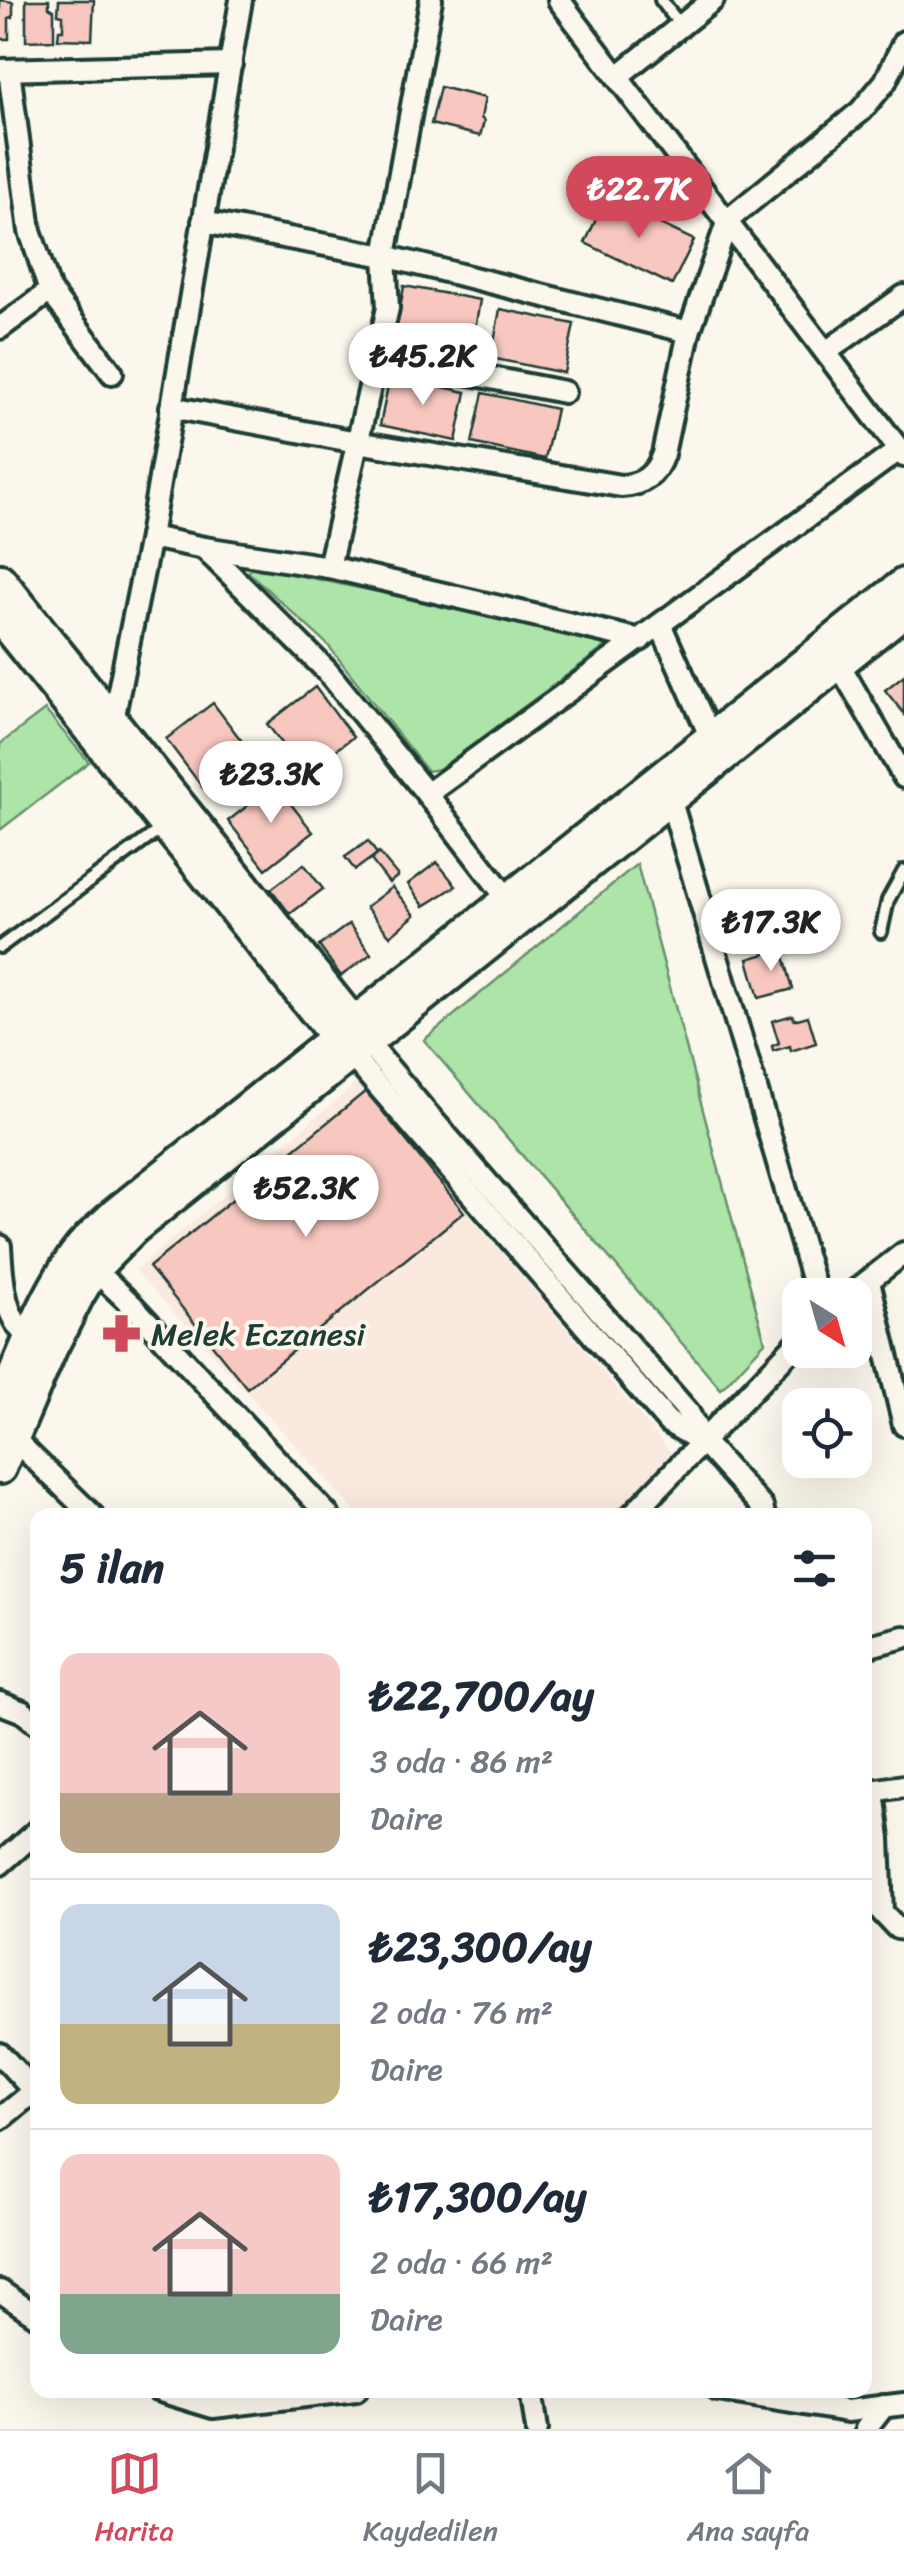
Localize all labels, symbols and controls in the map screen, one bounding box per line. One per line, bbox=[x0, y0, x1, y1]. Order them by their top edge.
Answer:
pin: ₺22.7K bbox=[558, 156, 720, 241]
text: ₺22.7K bbox=[588, 160, 690, 217]
pin: ₺45.2K bbox=[342, 323, 504, 408]
text: ₺45.2K bbox=[371, 327, 475, 384]
pin: ₺23.3K bbox=[190, 741, 352, 826]
text: ₺23.3K bbox=[221, 745, 321, 802]
pin: ₺17.3K bbox=[690, 889, 852, 974]
text: ₺17.3K bbox=[723, 893, 819, 950]
pin: ₺52.3K bbox=[225, 1155, 387, 1240]
text: ₺52.3K bbox=[255, 1159, 357, 1216]
north arrow bbox=[782, 1278, 872, 1368]
map controls bbox=[782, 1278, 872, 1478]
place label: Melek Eczanesi bbox=[151, 1306, 366, 1363]
pharmacy icon: Melek Eczanesi bbox=[100, 1313, 142, 1355]
button: locate bbox=[782, 1388, 872, 1478]
text: 5 ilan bbox=[60, 1531, 164, 1605]
icon: filters bbox=[787, 1541, 842, 1596]
text: ₺22,700/ay bbox=[370, 1659, 594, 1733]
icon: home bbox=[140, 1693, 260, 1813]
text: 3 oda · 86 m² bbox=[370, 1733, 553, 1790]
text: Daire bbox=[370, 1790, 443, 1847]
text: ₺23,300/ay bbox=[370, 1910, 592, 1984]
icon: home bbox=[140, 1944, 260, 2064]
text: 2 oda · 76 m² bbox=[370, 1984, 553, 2041]
text: Daire bbox=[370, 2041, 443, 2098]
text: ₺17,300/ay bbox=[370, 2160, 586, 2234]
icon: home bbox=[140, 2194, 260, 2314]
text: 2 oda · 66 m² bbox=[370, 2234, 553, 2291]
text: Daire bbox=[370, 2291, 443, 2348]
tab: Harita bbox=[95, 2446, 174, 2555]
tab: Kaydedilen bbox=[363, 2446, 498, 2555]
tab: Ana sayfa bbox=[687, 2446, 809, 2555]

